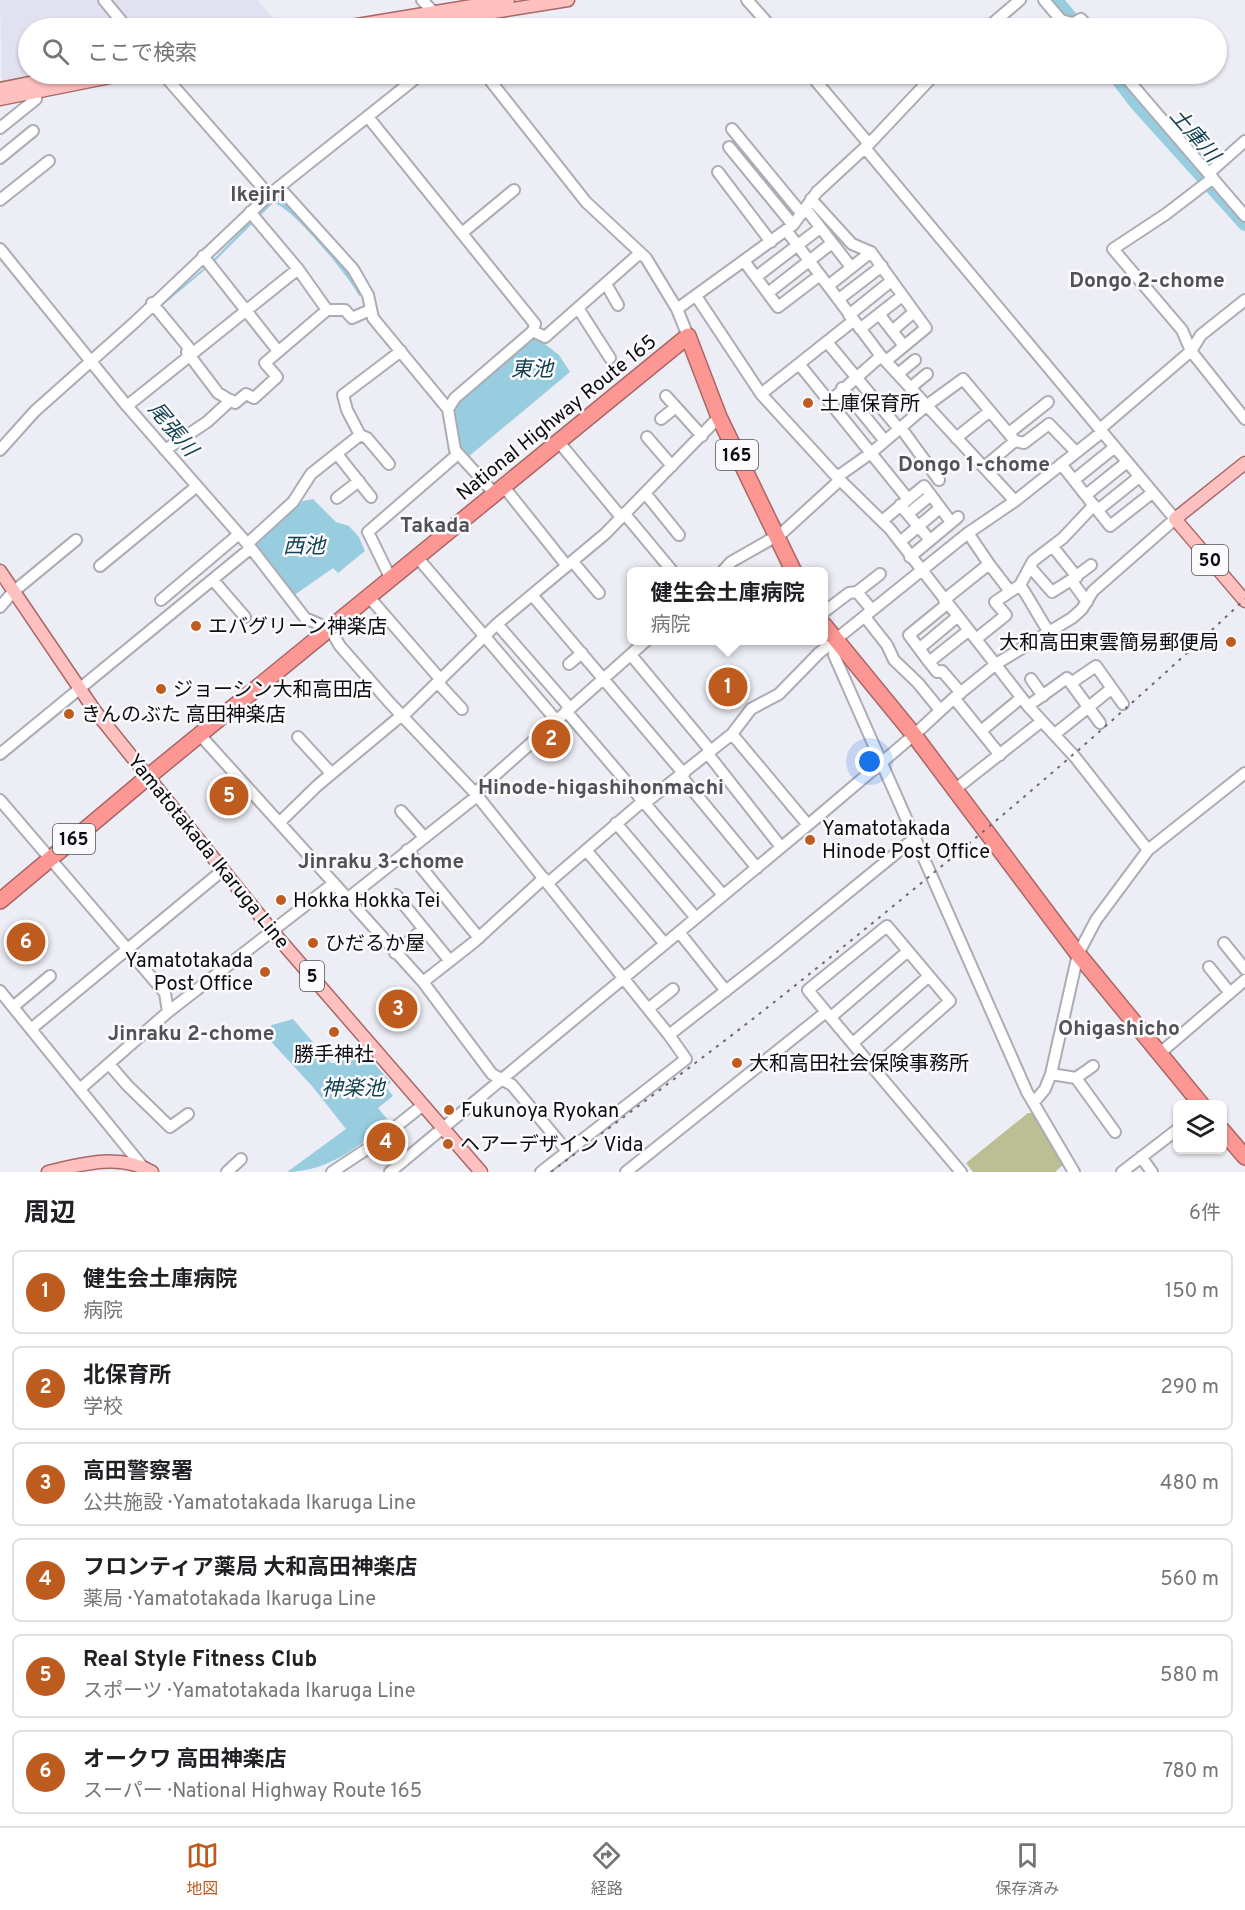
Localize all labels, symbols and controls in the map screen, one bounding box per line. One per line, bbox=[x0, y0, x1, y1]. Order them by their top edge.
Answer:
search box bbox=[18, 18, 1227, 84]
icon: search bbox=[39, 35, 72, 68]
text: ここで検索 bbox=[87, 41, 197, 68]
water label: 土庫川 bbox=[1163, 103, 1226, 170]
district label: Ikejiri bbox=[230, 182, 286, 209]
district label: Dongo 2-chome bbox=[1069, 268, 1225, 295]
street label: National Highway Route 165 bbox=[452, 330, 663, 507]
water label: 東池 bbox=[511, 357, 555, 384]
place label: 土庫保育所 bbox=[820, 392, 920, 418]
marker: 土庫保育所 bbox=[801, 396, 815, 410]
water label: 尾張川 bbox=[141, 397, 204, 464]
road number: 165 bbox=[716, 440, 758, 470]
district label: Dongo 1-chome bbox=[898, 452, 1050, 479]
district label: Takada bbox=[400, 513, 470, 540]
water label: 西池 bbox=[283, 534, 327, 561]
road number: 50 bbox=[1192, 545, 1228, 575]
popup bbox=[627, 567, 828, 645]
text: 健生会土庫病院 bbox=[650, 581, 805, 608]
text: 病院 bbox=[650, 613, 690, 639]
place label: エバグリーン神楽店 bbox=[208, 615, 387, 641]
marker: エバグリーン神楽店 bbox=[189, 619, 203, 633]
place label: 大和高田東雲簡易郵便局 bbox=[999, 631, 1219, 657]
marker: 大和高田東雲簡易郵便局 bbox=[1224, 635, 1238, 649]
pin: 1 bbox=[708, 664, 748, 710]
place label: ジョーシン大和高田店 bbox=[173, 678, 373, 704]
marker: ジョーシン大和高田店 bbox=[154, 682, 168, 696]
place label: きんのぶた 高田神楽店 bbox=[81, 703, 286, 729]
marker: きんのぶた 高田神楽店 bbox=[62, 707, 76, 721]
pin: 2 bbox=[532, 716, 570, 762]
your location bbox=[855, 747, 884, 776]
street label: Yamatotakada Ikaruga Line bbox=[121, 749, 294, 955]
pin: 5 bbox=[210, 774, 248, 818]
district label: Hinode-higashihonmachi bbox=[478, 775, 724, 802]
place label: Yamatotakada Hinode Post Office bbox=[822, 817, 990, 866]
road number: 165 bbox=[53, 824, 95, 854]
marker: Yamatotakada Hinode Post Office bbox=[803, 833, 817, 847]
district label: Jinraku 3-chome bbox=[298, 849, 464, 876]
place label: Hokka Hokka Tei bbox=[293, 889, 440, 915]
marker: Hokka Hokka Tei bbox=[274, 893, 288, 907]
pin: 6 bbox=[6, 920, 46, 964]
place label: ひだるか屋 bbox=[325, 932, 425, 958]
marker: ひだるか屋 bbox=[306, 936, 320, 950]
place label: Yamatotakada Post Office bbox=[125, 949, 253, 998]
road number: 5 bbox=[300, 961, 324, 991]
marker: Yamatotakada Post Office bbox=[258, 965, 272, 979]
pin: 3 bbox=[378, 986, 418, 1032]
district label: Ohigashicho bbox=[1058, 1016, 1180, 1043]
district label: Jinraku 2-chome bbox=[108, 1021, 275, 1048]
marker: 勝手神社 bbox=[327, 1025, 341, 1039]
place label: 勝手神社 bbox=[294, 1043, 374, 1069]
place label: 大和高田社会保険事務所 bbox=[749, 1052, 969, 1078]
marker: 大和高田社会保険事務所 bbox=[730, 1056, 744, 1070]
water label: 神楽池 bbox=[322, 1076, 386, 1103]
place label: Fukunoya Ryokan bbox=[461, 1099, 619, 1125]
map controls bbox=[1173, 1100, 1227, 1154]
button: layers bbox=[1173, 1100, 1227, 1154]
marker: Fukunoya Ryokan bbox=[442, 1103, 456, 1117]
pin: 4 bbox=[366, 1120, 406, 1164]
place label: ヘアーデザイン Vida bbox=[460, 1133, 643, 1159]
marker: ヘアーデザイン Vida bbox=[441, 1137, 455, 1151]
text: 周辺 bbox=[24, 1198, 76, 1231]
text: 6件 bbox=[1189, 1201, 1221, 1227]
text: 健生会土庫病院 bbox=[83, 1267, 237, 1294]
text: 1 bbox=[42, 1279, 50, 1305]
text: 150 m bbox=[1165, 1279, 1219, 1305]
text: 病院 bbox=[83, 1299, 123, 1325]
text: 北保育所 bbox=[83, 1363, 171, 1390]
text: 2 bbox=[39, 1375, 52, 1401]
text: 290 m bbox=[1161, 1375, 1219, 1401]
text: 学校 bbox=[83, 1395, 123, 1421]
text: 高田警察署 bbox=[83, 1459, 193, 1486]
text: 3 bbox=[40, 1471, 52, 1497]
text: 480 m bbox=[1160, 1471, 1219, 1497]
text: 公共施設 · Yamatotakada Ikaruga Line bbox=[83, 1491, 416, 1517]
text: フロンティア薬局 大和高田神楽店 bbox=[83, 1555, 417, 1582]
text: 4 bbox=[39, 1567, 52, 1593]
text: 560 m bbox=[1160, 1567, 1219, 1593]
text: 薬局 · Yamatotakada Ikaruga Line bbox=[83, 1587, 376, 1613]
text: Real Style Fitness Club bbox=[83, 1647, 317, 1674]
text: 5 bbox=[39, 1663, 52, 1689]
text: 580 m bbox=[1160, 1663, 1219, 1689]
text: スポーツ · Yamatotakada Ikaruga Line bbox=[83, 1679, 416, 1705]
text: オークワ 高田神楽店 bbox=[83, 1747, 287, 1774]
text: 6 bbox=[39, 1759, 52, 1785]
text: 780 m bbox=[1163, 1759, 1219, 1785]
text: スーパー · National Highway Route 165 bbox=[83, 1779, 422, 1805]
tab: 地図 bbox=[186, 1839, 219, 1900]
tab: 経路 bbox=[590, 1839, 623, 1900]
tab: 保存済み bbox=[995, 1839, 1059, 1900]

